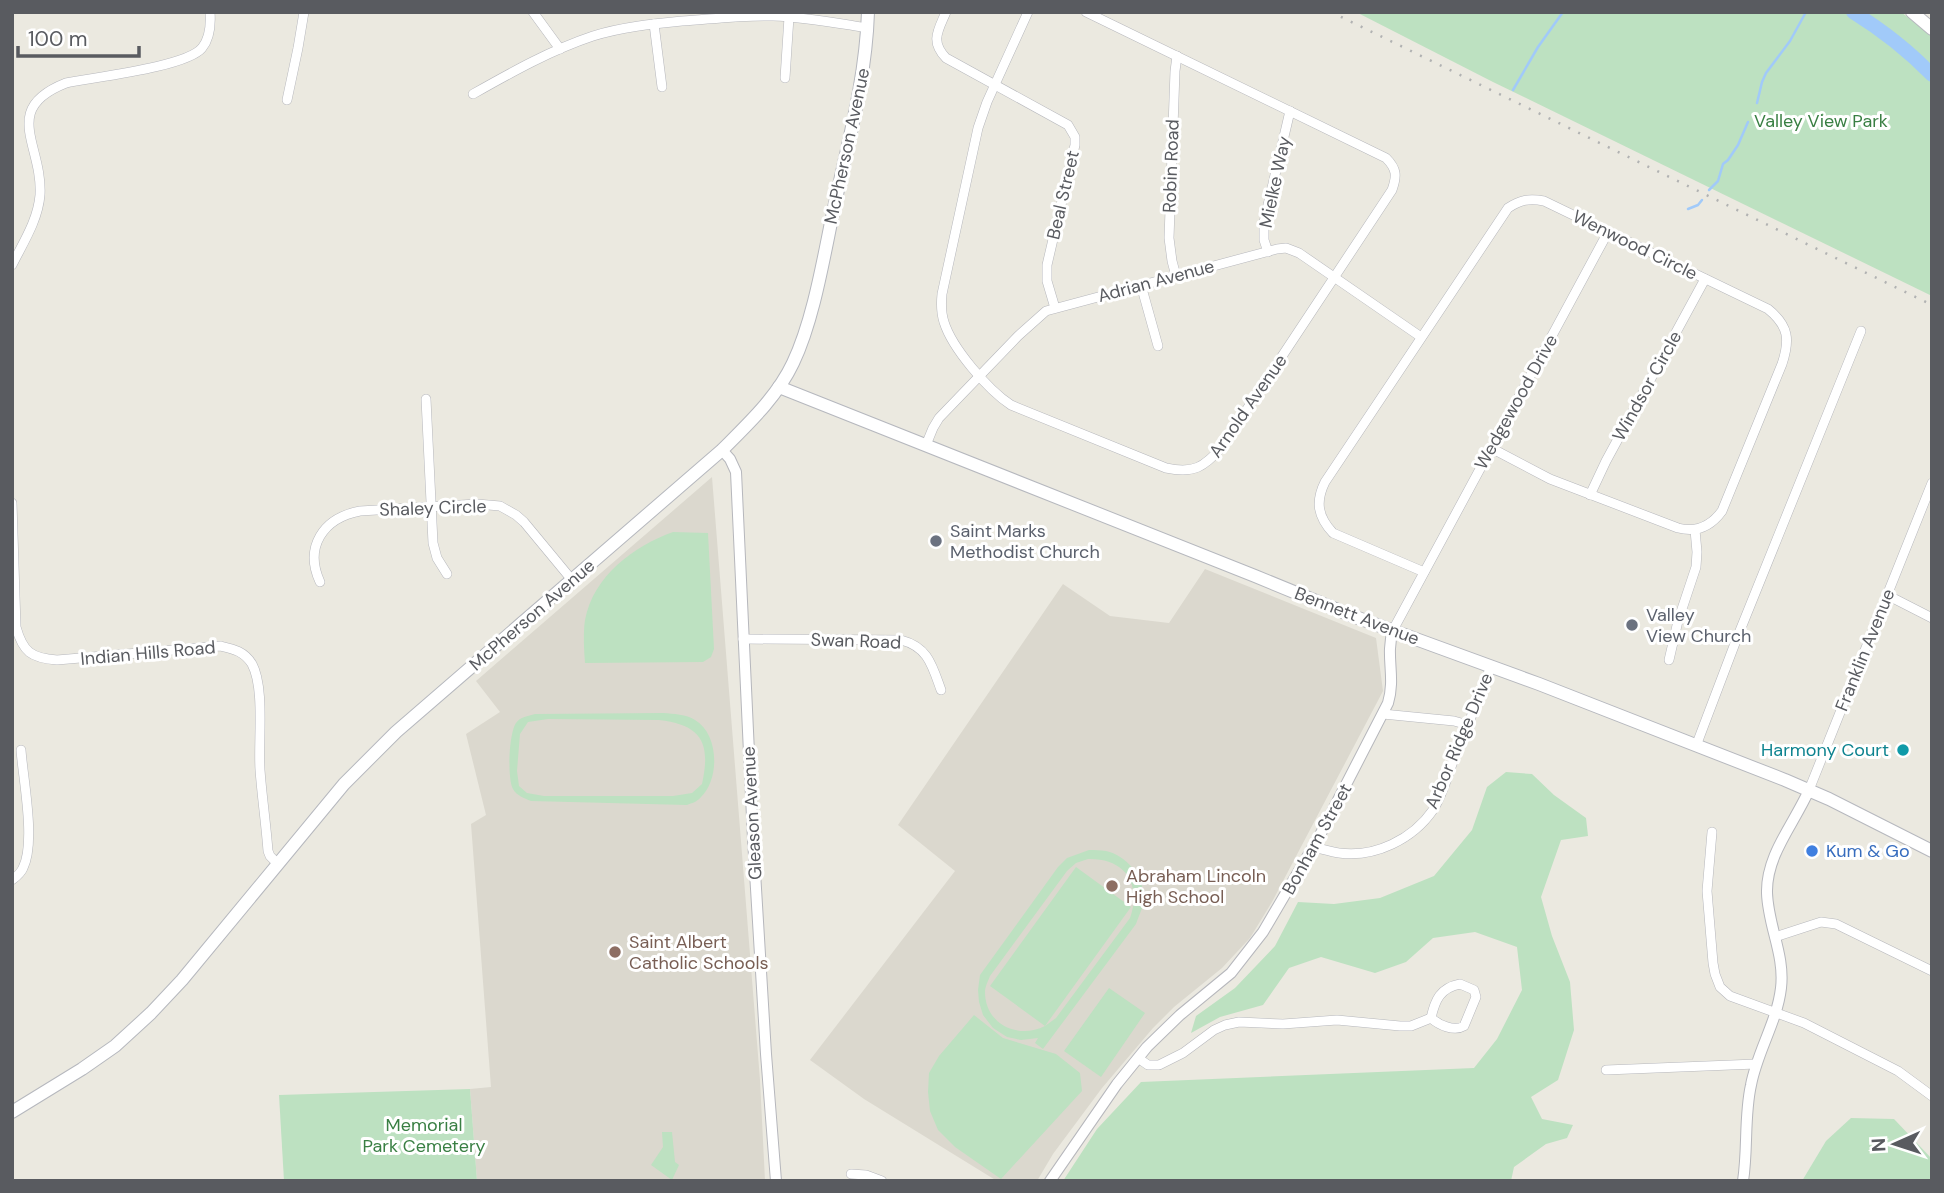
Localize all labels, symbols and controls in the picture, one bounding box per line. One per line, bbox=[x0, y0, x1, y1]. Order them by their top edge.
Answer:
scale bar bbox=[18, 14, 138, 58]
text: 100 m bbox=[28, 25, 88, 53]
street label: McPherson Avenue bbox=[819, 66, 875, 226]
park label: Valley View Park bbox=[1754, 109, 1888, 133]
street label: Robin Road bbox=[1157, 119, 1185, 213]
street label: Mielke Way bbox=[1254, 134, 1296, 230]
street label: Beal Street bbox=[1041, 148, 1085, 242]
street label: Wenwood Circle bbox=[1569, 204, 1701, 286]
street label: Adrian Avenue bbox=[1095, 254, 1217, 308]
street label: Windsor Circle bbox=[1607, 327, 1687, 445]
street label: Wedgewood Drive bbox=[1469, 330, 1563, 474]
street label: Arnold Avenue bbox=[1204, 350, 1292, 462]
street label: Shaley Circle bbox=[379, 494, 487, 522]
place label: Saint Marks Methodist Church bbox=[950, 519, 1100, 564]
marker: Saint Marks Methodist Church bbox=[928, 533, 944, 549]
street label: McPherson Avenue bbox=[464, 554, 600, 676]
street label: Bennett Avenue bbox=[1291, 581, 1423, 651]
street label: Franklin Avenue bbox=[1830, 585, 1900, 715]
place label: Valley View Church bbox=[1646, 603, 1751, 648]
marker: Valley View Church bbox=[1624, 617, 1640, 633]
street label: Swan Road bbox=[810, 627, 902, 655]
street label: Indian Hills Road bbox=[80, 635, 216, 671]
street label: Arbor Ridge Drive bbox=[1420, 669, 1498, 813]
place label: Harmony Court bbox=[1761, 738, 1889, 762]
marker: Harmony Court bbox=[1895, 742, 1911, 758]
street label: Gleason Avenue bbox=[737, 746, 767, 880]
street label: Bonham Street bbox=[1276, 779, 1358, 899]
place label: Kum & Go bbox=[1826, 839, 1910, 863]
marker: Kum & Go bbox=[1804, 843, 1820, 859]
place label: Abraham Lincoln High School bbox=[1126, 864, 1266, 909]
marker: Abraham Lincoln High School bbox=[1104, 878, 1120, 894]
place label: Saint Albert Catholic Schools bbox=[629, 930, 768, 975]
marker: Saint Albert Catholic Schools bbox=[607, 944, 623, 960]
north arrow bbox=[1860, 1109, 1930, 1179]
park label: Memorial Park Cemetery bbox=[362, 1113, 486, 1158]
text: N bbox=[1866, 1137, 1891, 1152]

